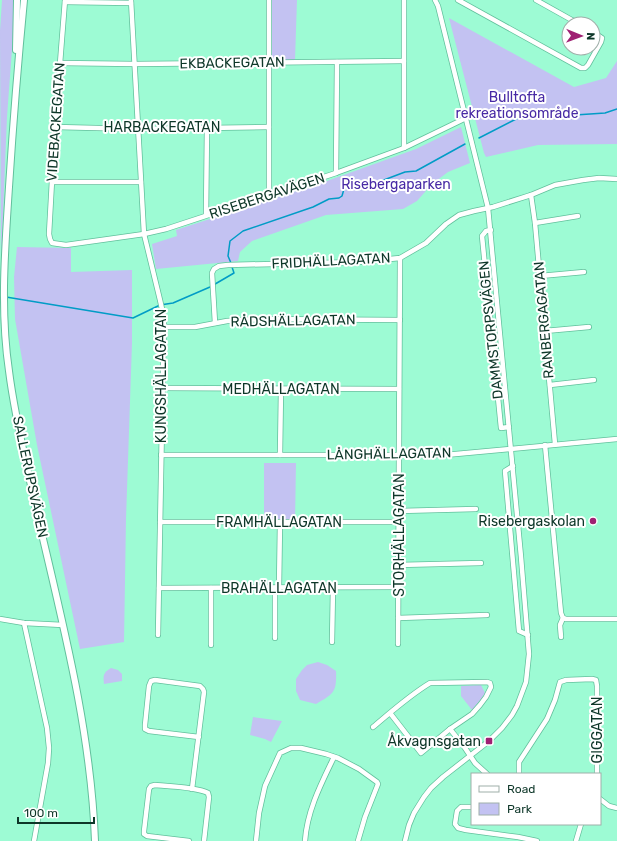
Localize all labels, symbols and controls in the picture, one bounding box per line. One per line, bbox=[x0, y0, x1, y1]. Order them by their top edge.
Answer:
north arrow bbox=[561, 16, 601, 56]
text: N bbox=[584, 32, 597, 40]
street label: EKBACKEGATAN bbox=[179, 54, 285, 72]
street label: VIDEBACKEGATAN bbox=[43, 62, 69, 182]
park label: Bulltofta rekreationsområde bbox=[455, 89, 579, 122]
street label: HARBACKEGATAN bbox=[104, 119, 220, 136]
street label: RISEBERGAVÄGEN bbox=[207, 169, 327, 223]
park label: Risebergaparken bbox=[341, 176, 451, 193]
street label: FRIDHÄLLAGATAN bbox=[271, 249, 391, 273]
street label: DAMMSTORPSVÄGEN bbox=[475, 260, 507, 400]
street label: RANBERGAGATAN bbox=[530, 261, 558, 379]
street label: KUNGSHÄLLAGATAN bbox=[153, 309, 170, 443]
street label: RÅDSHÄLLAGATAN bbox=[230, 310, 356, 331]
street label: MEDHÄLLAGATAN bbox=[222, 381, 340, 398]
street label: SALLERUPSVÄGEN bbox=[9, 415, 51, 539]
street label: LÅNGHÄLLAGATAN bbox=[326, 443, 452, 464]
street label: STORHÄLLAGATAN bbox=[391, 473, 408, 597]
place label: Risebergaskolan bbox=[478, 513, 585, 530]
street label: FRAMHÄLLAGATAN bbox=[216, 514, 342, 531]
marker: Risebergaskolan bbox=[588, 516, 598, 526]
street label: BRAHÄLLAGATAN bbox=[221, 580, 337, 597]
street label: GIGGATAN bbox=[589, 697, 606, 763]
place label: Åkvagnsgatan bbox=[388, 732, 481, 750]
marker: Åkvagnsgatan bbox=[484, 736, 494, 746]
legend bbox=[471, 773, 601, 825]
text: Road bbox=[507, 782, 535, 796]
scale bar bbox=[18, 799, 94, 825]
text: Park bbox=[507, 802, 533, 816]
text: 100 m bbox=[24, 806, 58, 820]

